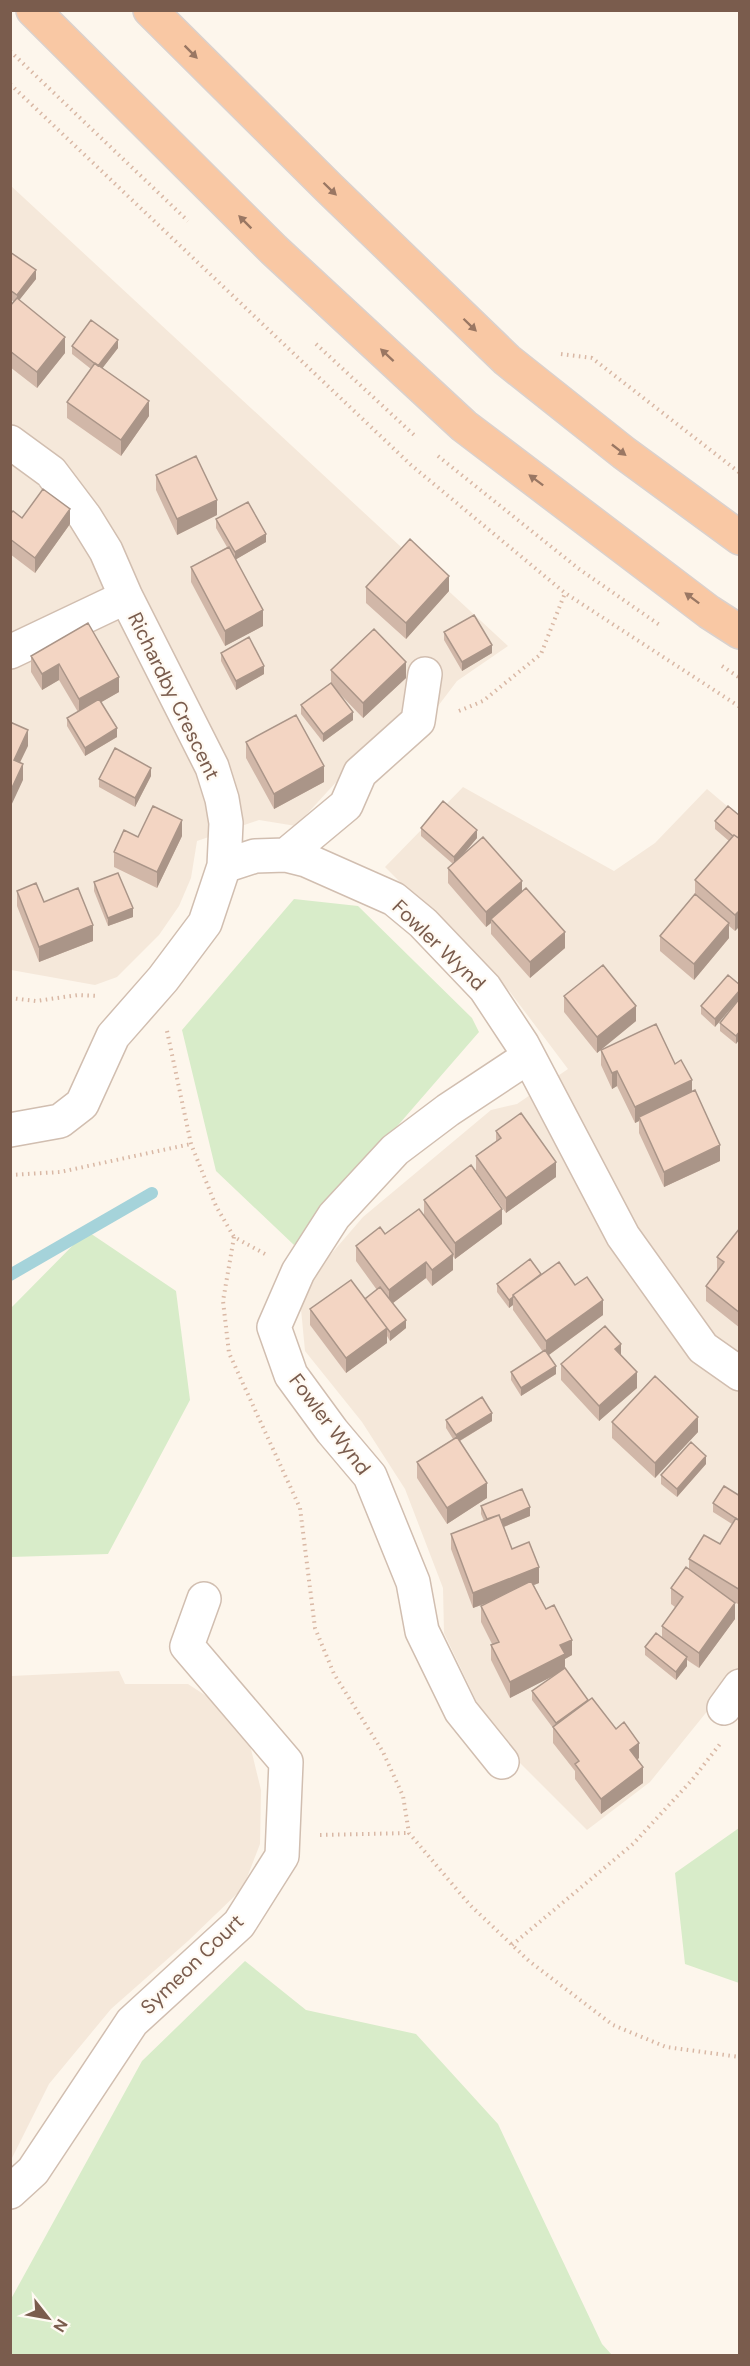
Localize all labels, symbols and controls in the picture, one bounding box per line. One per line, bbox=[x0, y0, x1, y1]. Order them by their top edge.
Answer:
one-way arrow bbox=[184, 44, 198, 58]
one-way arrow bbox=[322, 182, 336, 196]
one-way arrow bbox=[239, 215, 253, 229]
one-way arrow bbox=[463, 317, 477, 331]
one-way arrow bbox=[380, 348, 395, 362]
one-way arrow bbox=[612, 443, 627, 455]
one-way arrow bbox=[529, 475, 544, 487]
one-way arrow bbox=[684, 593, 699, 605]
street label: Richardby Crescent bbox=[122, 608, 226, 784]
street label: Fowler Wynd bbox=[387, 894, 491, 996]
street label: Fowler Wynd bbox=[283, 1368, 377, 1480]
street label: Symeon Court bbox=[135, 1908, 249, 2020]
north arrow bbox=[18, 2288, 78, 2348]
text: N bbox=[48, 2315, 72, 2336]

